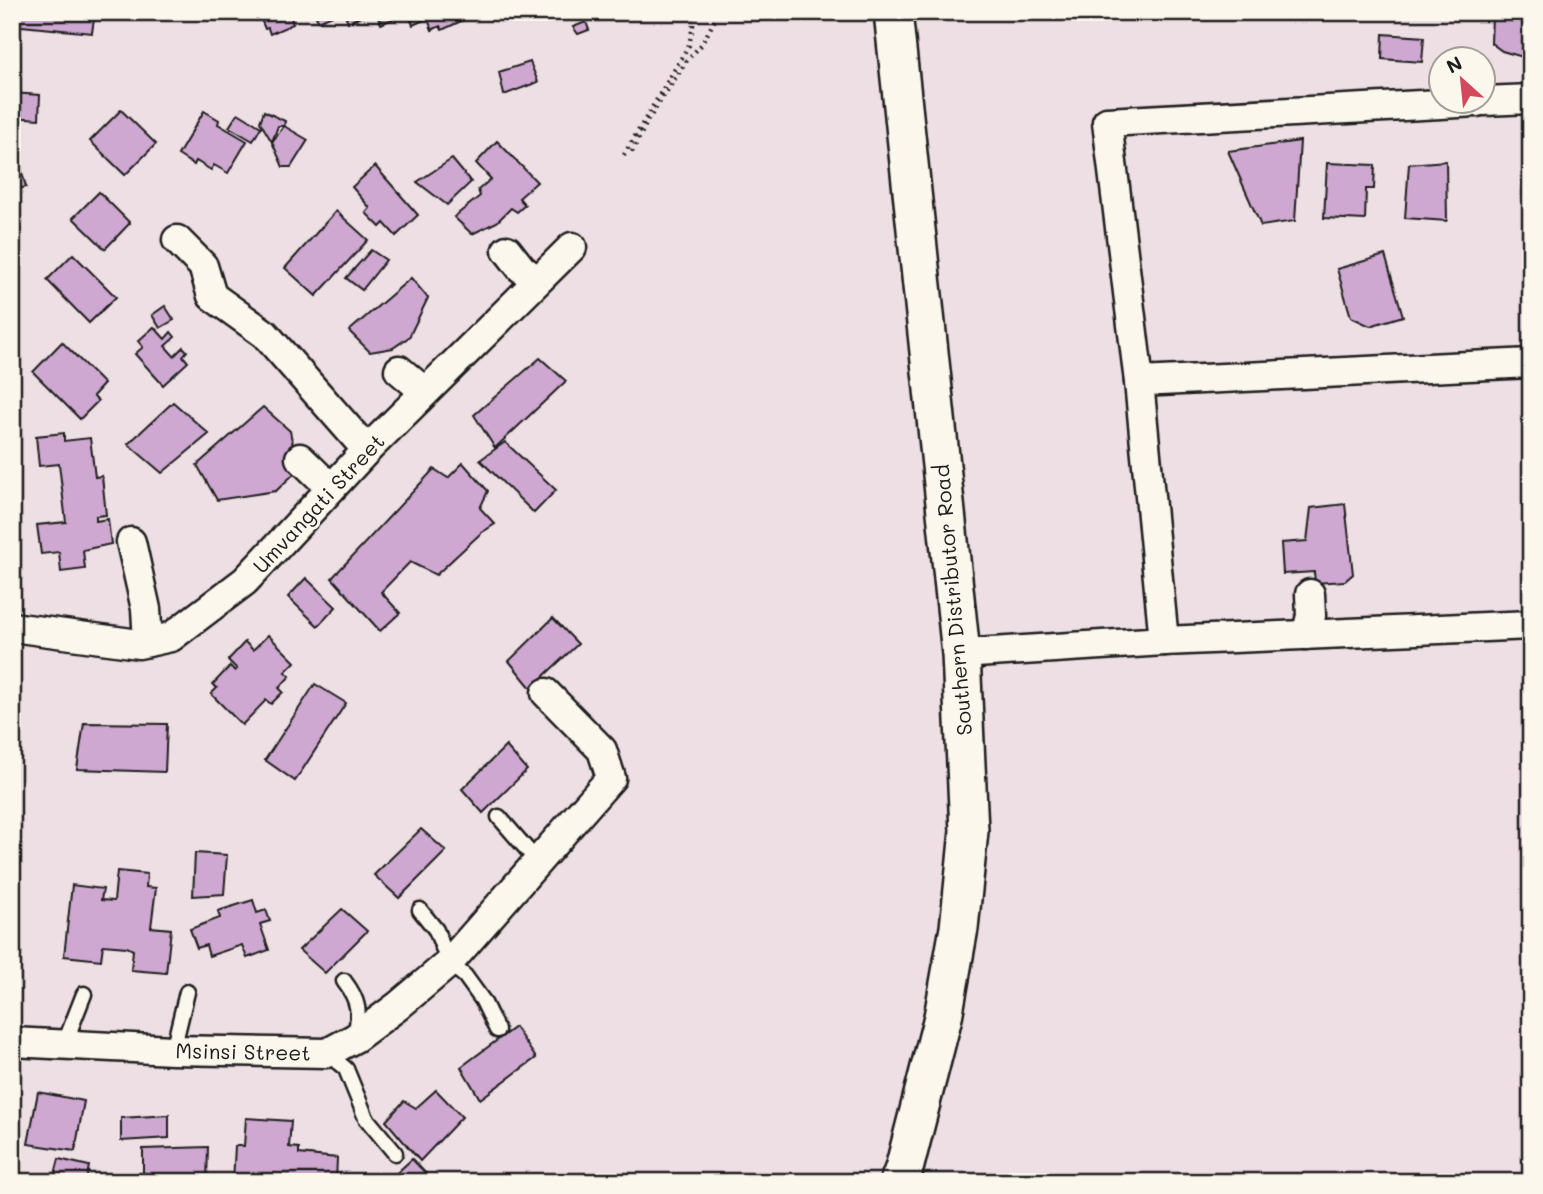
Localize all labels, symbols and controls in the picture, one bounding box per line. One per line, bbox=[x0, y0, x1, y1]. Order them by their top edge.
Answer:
north arrow bbox=[1428, 46, 1498, 116]
text: N bbox=[1442, 50, 1466, 79]
street label: Umvangati Street bbox=[246, 428, 390, 578]
street label: Southern Distributor Road bbox=[927, 463, 977, 737]
street label: Msinsi Street bbox=[175, 1036, 311, 1066]

